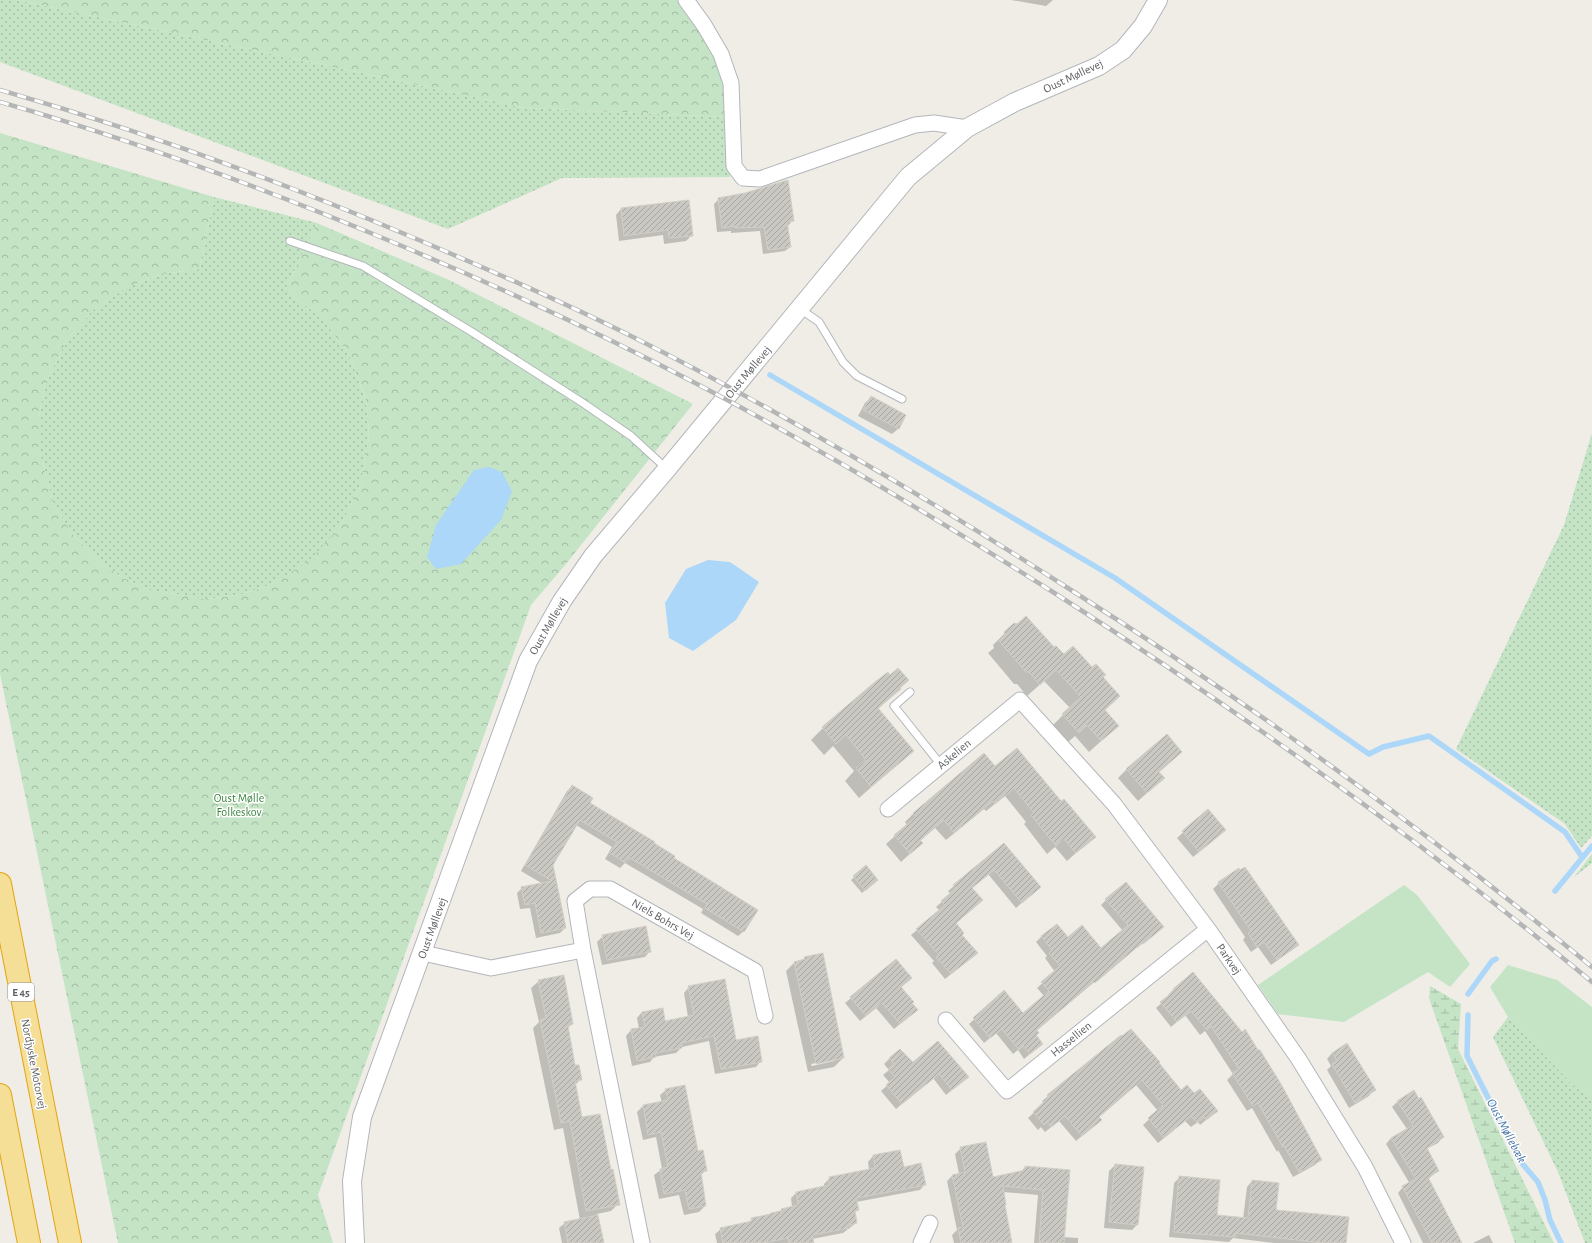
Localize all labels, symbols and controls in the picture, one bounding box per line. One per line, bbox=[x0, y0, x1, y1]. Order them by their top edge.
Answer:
street label: Oust Møllevej bbox=[1041, 57, 1105, 96]
street label: Oust Møllevej bbox=[723, 344, 774, 401]
street label: Oust Møllevej bbox=[527, 595, 570, 657]
street label: Askelien bbox=[935, 737, 973, 771]
park label: Oust Mølle Folkeskov bbox=[214, 792, 264, 818]
street label: Oust Møllevej bbox=[415, 896, 450, 961]
street label: Niels Bohrs Vej bbox=[629, 896, 696, 942]
street label: Parkvej bbox=[1214, 941, 1244, 977]
road number: E 45 bbox=[8, 983, 34, 1001]
street label: Nordjyske Motorvej bbox=[18, 1018, 49, 1110]
street label: Hassellien bbox=[1048, 1019, 1094, 1059]
water label: Oust Møllebæk bbox=[1484, 1097, 1528, 1165]

